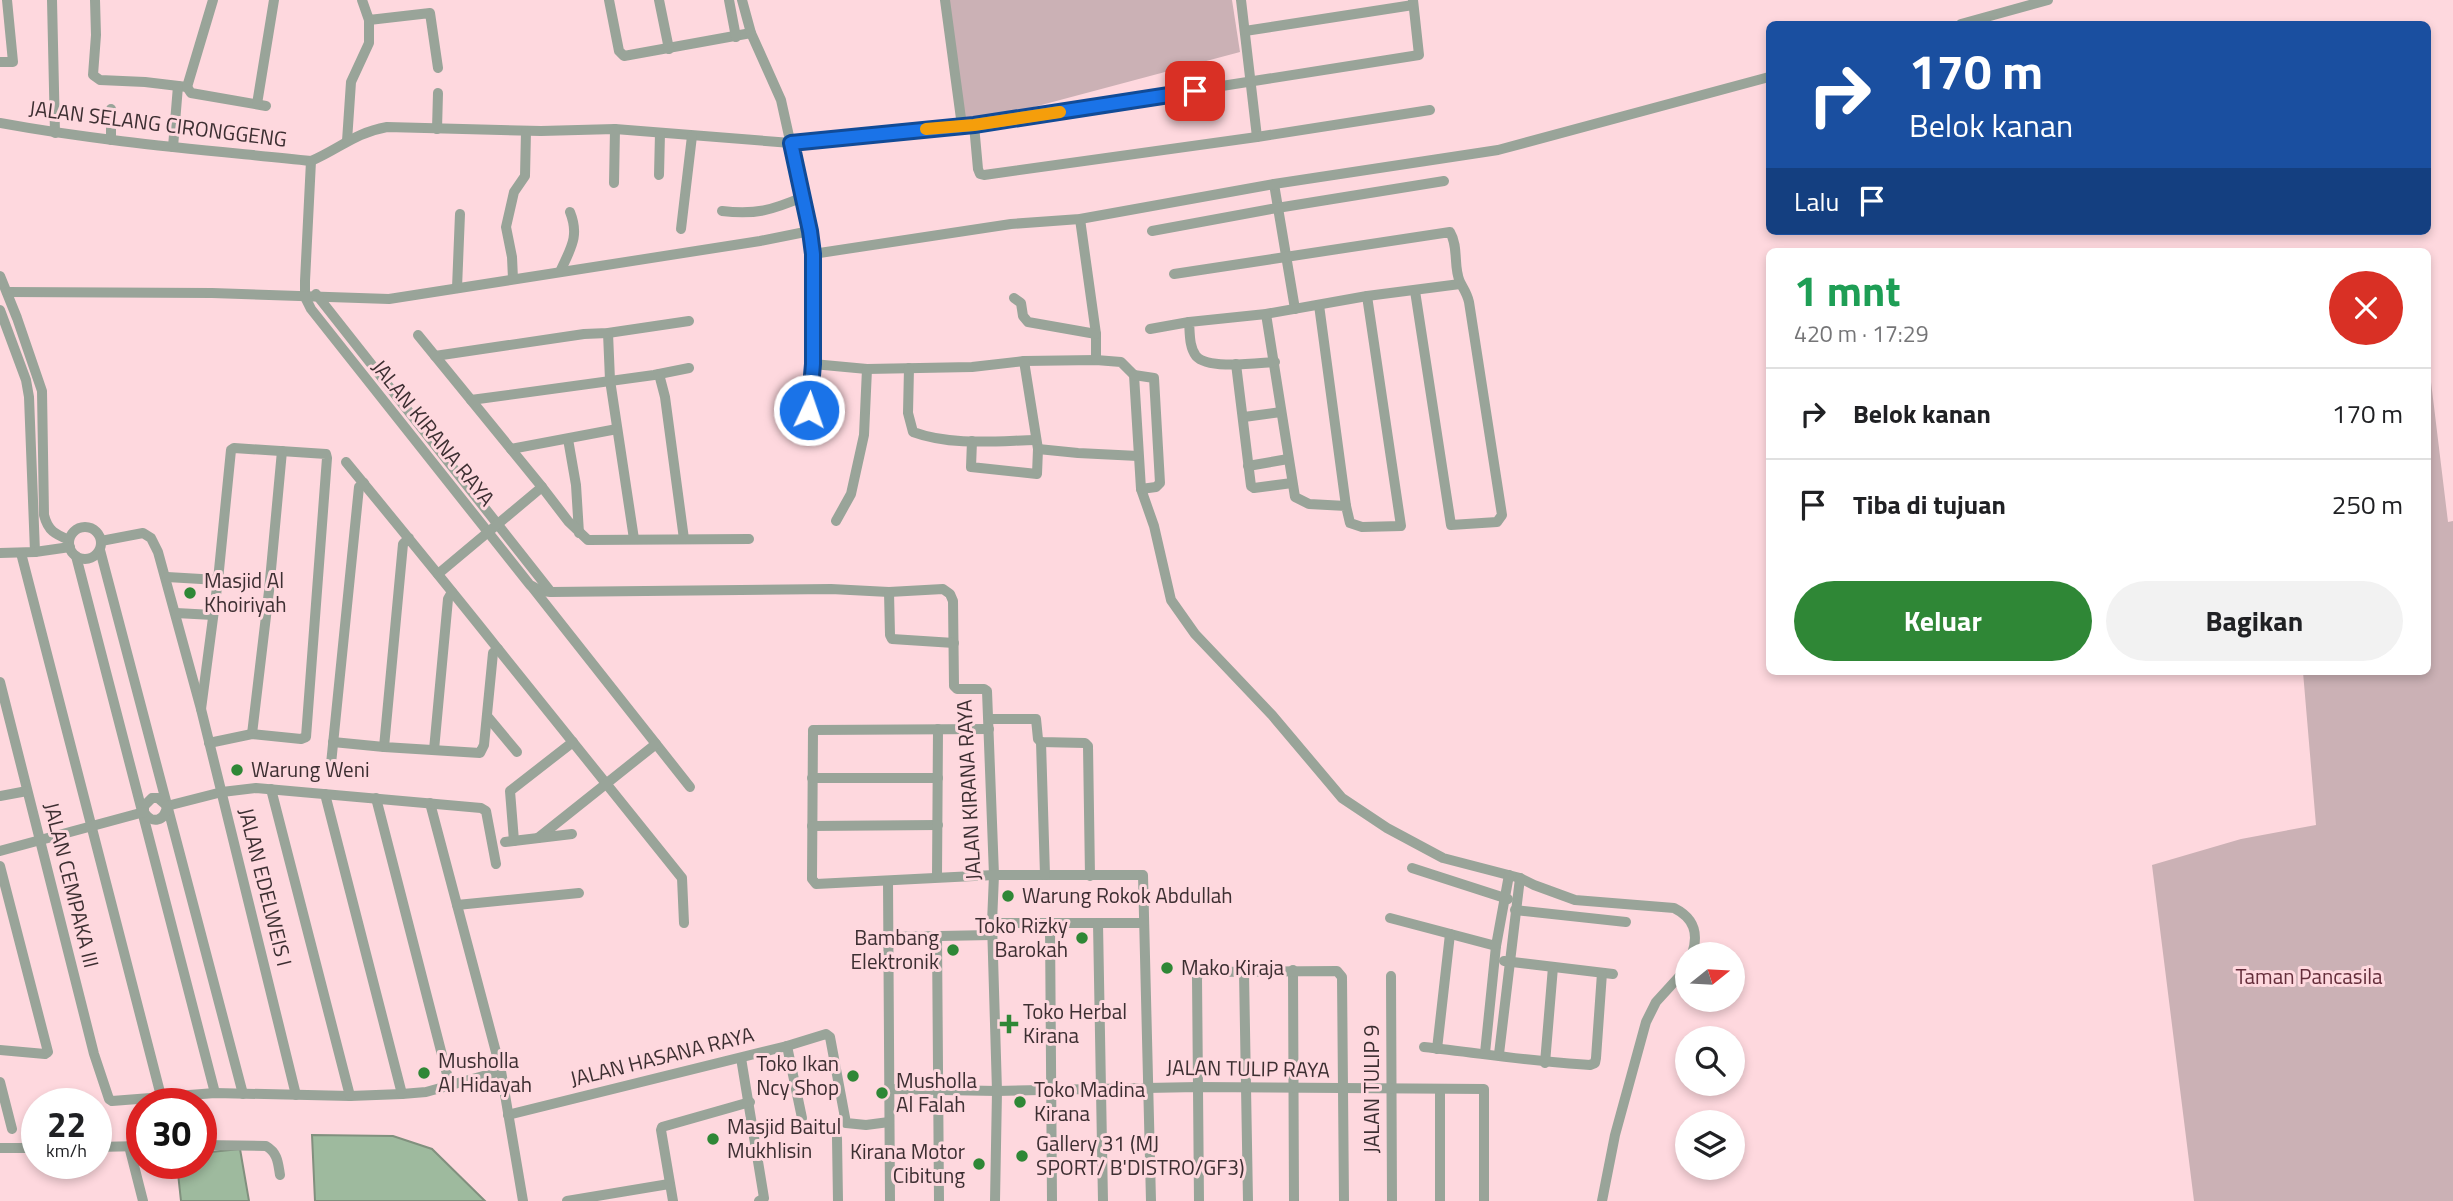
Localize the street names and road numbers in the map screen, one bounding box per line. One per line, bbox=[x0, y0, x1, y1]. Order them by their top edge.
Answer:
street label: JALAN SELANG CIRONGGENG bbox=[27, 91, 289, 155]
street label: JALAN KIRANA RAYA bbox=[364, 352, 503, 513]
street label: JALAN KIRANA RAYA bbox=[947, 698, 989, 881]
street label: JALAN CEMPAKA III bbox=[36, 799, 108, 971]
street label: JALAN EDELWEIS I bbox=[231, 804, 301, 969]
street label: JALAN HASANA RAYA bbox=[566, 1018, 758, 1094]
street label: JALAN TULIP 9 bbox=[1355, 1025, 1387, 1153]
street label: JALAN TULIP RAYA bbox=[1166, 1051, 1331, 1085]

